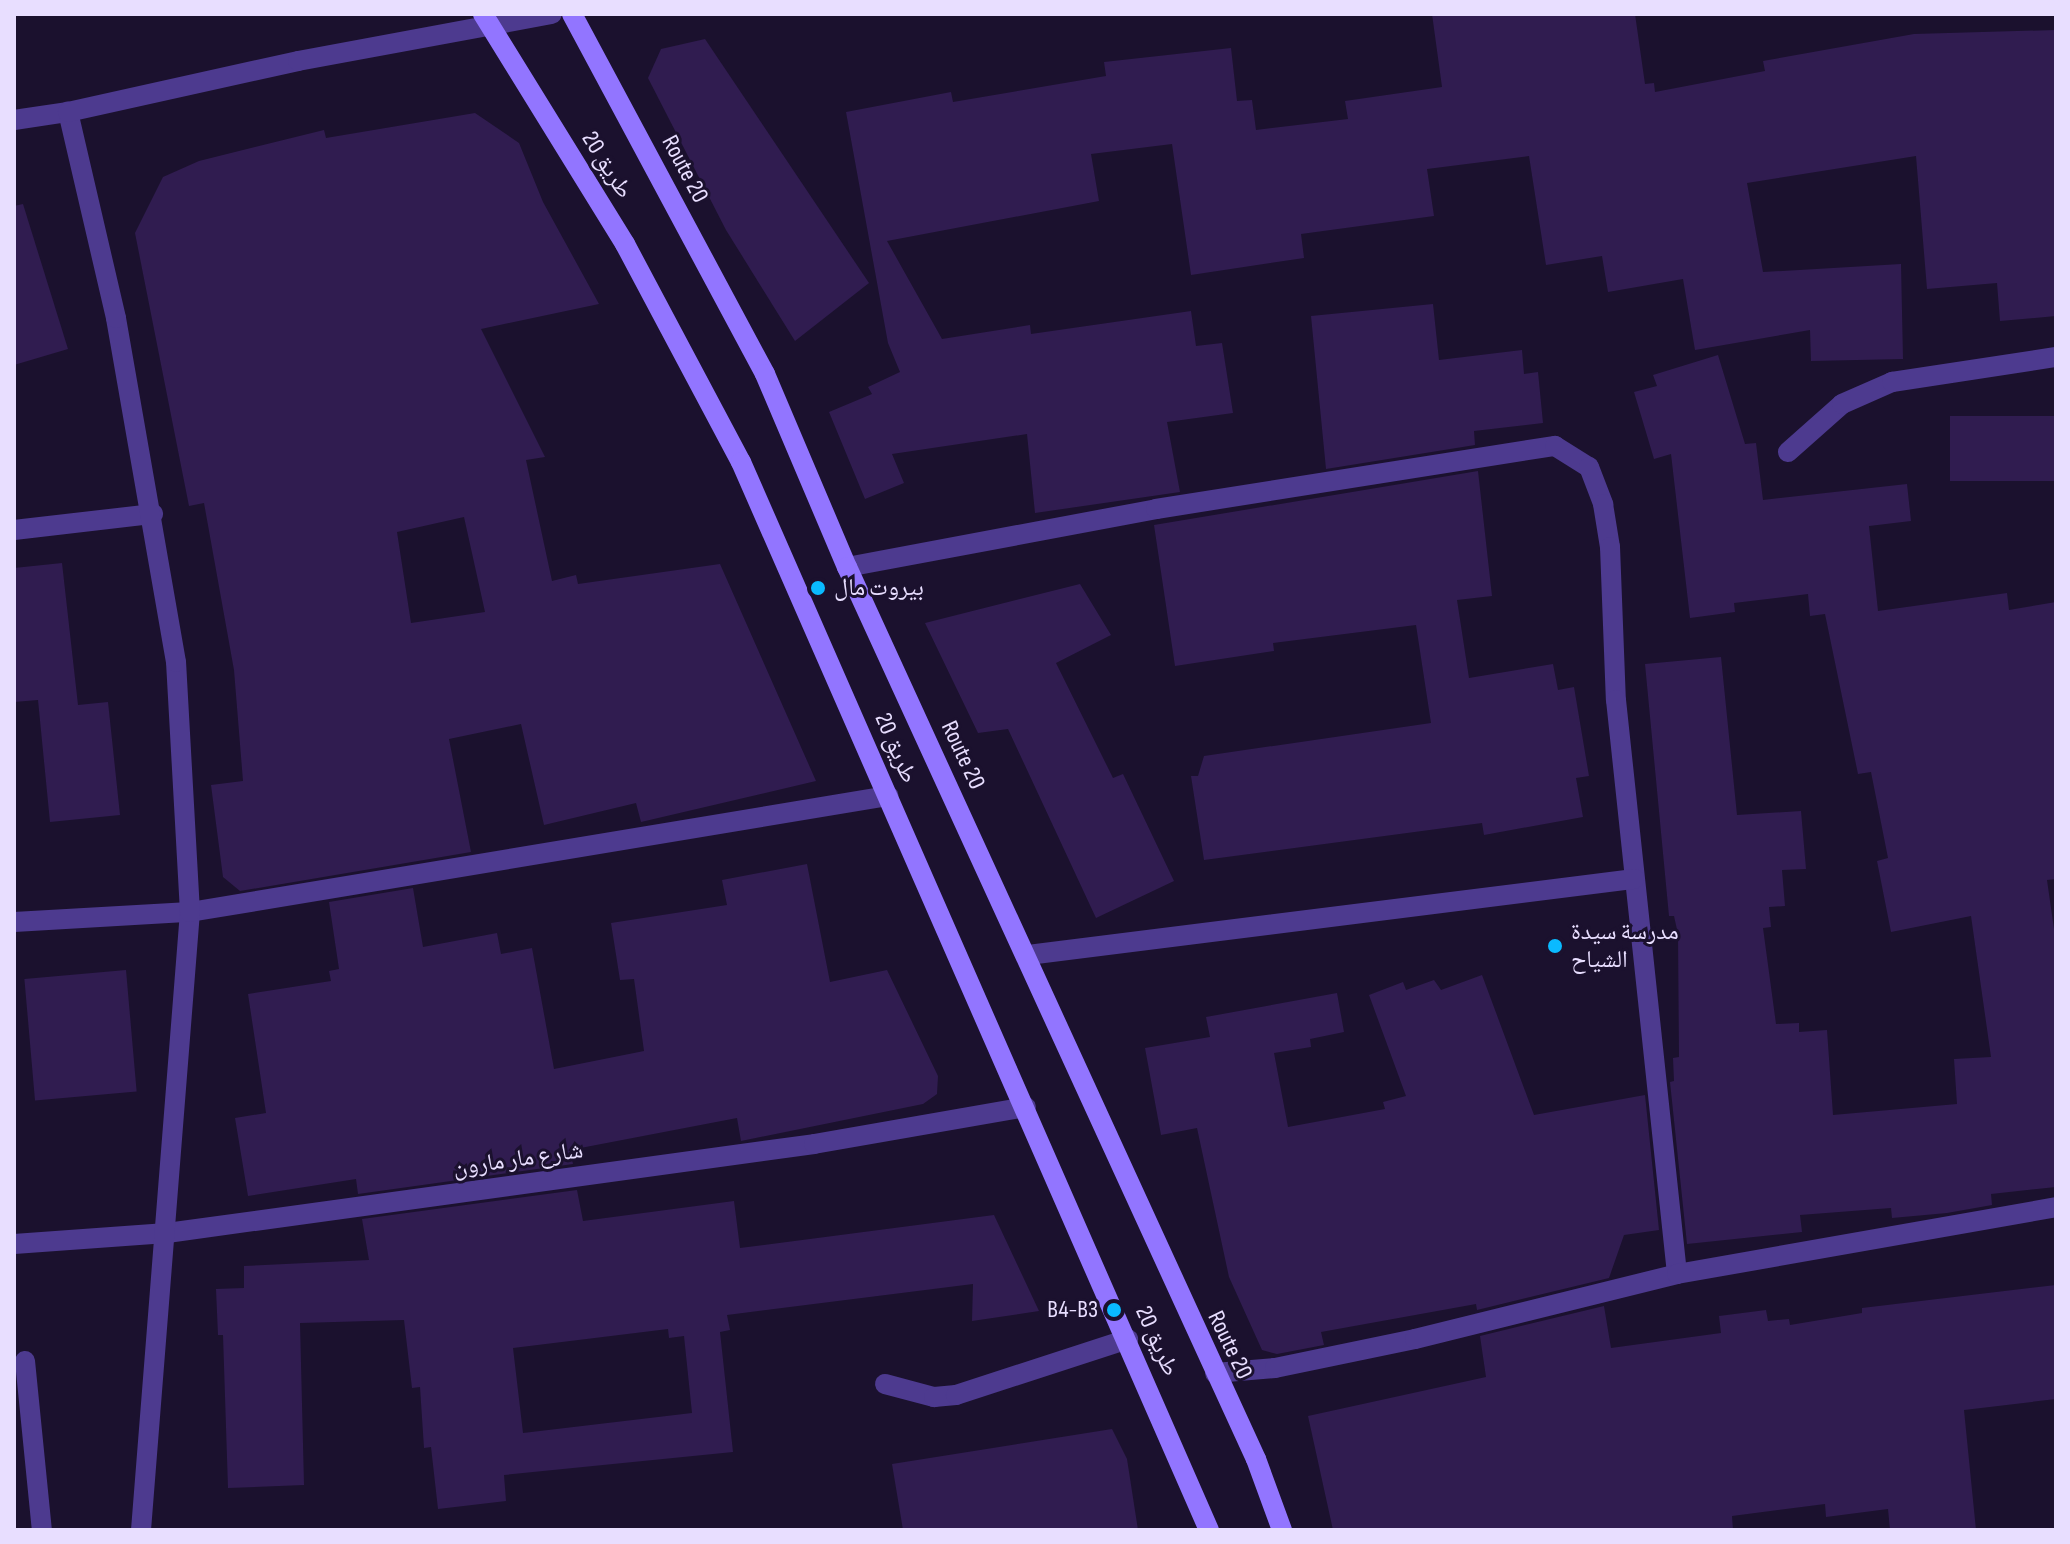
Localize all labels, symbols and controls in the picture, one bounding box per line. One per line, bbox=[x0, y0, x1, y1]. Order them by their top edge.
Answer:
street label: طريق 20 bbox=[575, 126, 639, 204]
street label: Route 20 bbox=[655, 130, 715, 208]
place label: بیروت مال bbox=[834, 574, 924, 602]
marker: بیروت مال bbox=[809, 579, 827, 597]
street label: طريق 20 bbox=[868, 709, 924, 787]
street label: Route 20 bbox=[935, 716, 991, 794]
place label: مدرسة سيدة الشياح bbox=[1571, 918, 1679, 974]
marker: مدرسة سيدة الشياح bbox=[1546, 937, 1564, 955]
street label: شارع مار مارون bbox=[451, 1136, 585, 1182]
place label: B4-B3 bbox=[1047, 1296, 1098, 1324]
marker: B4-B3 bbox=[1105, 1301, 1123, 1319]
street label: طريق 20 bbox=[1129, 1302, 1185, 1380]
street label: Route 20 bbox=[1201, 1306, 1259, 1384]

